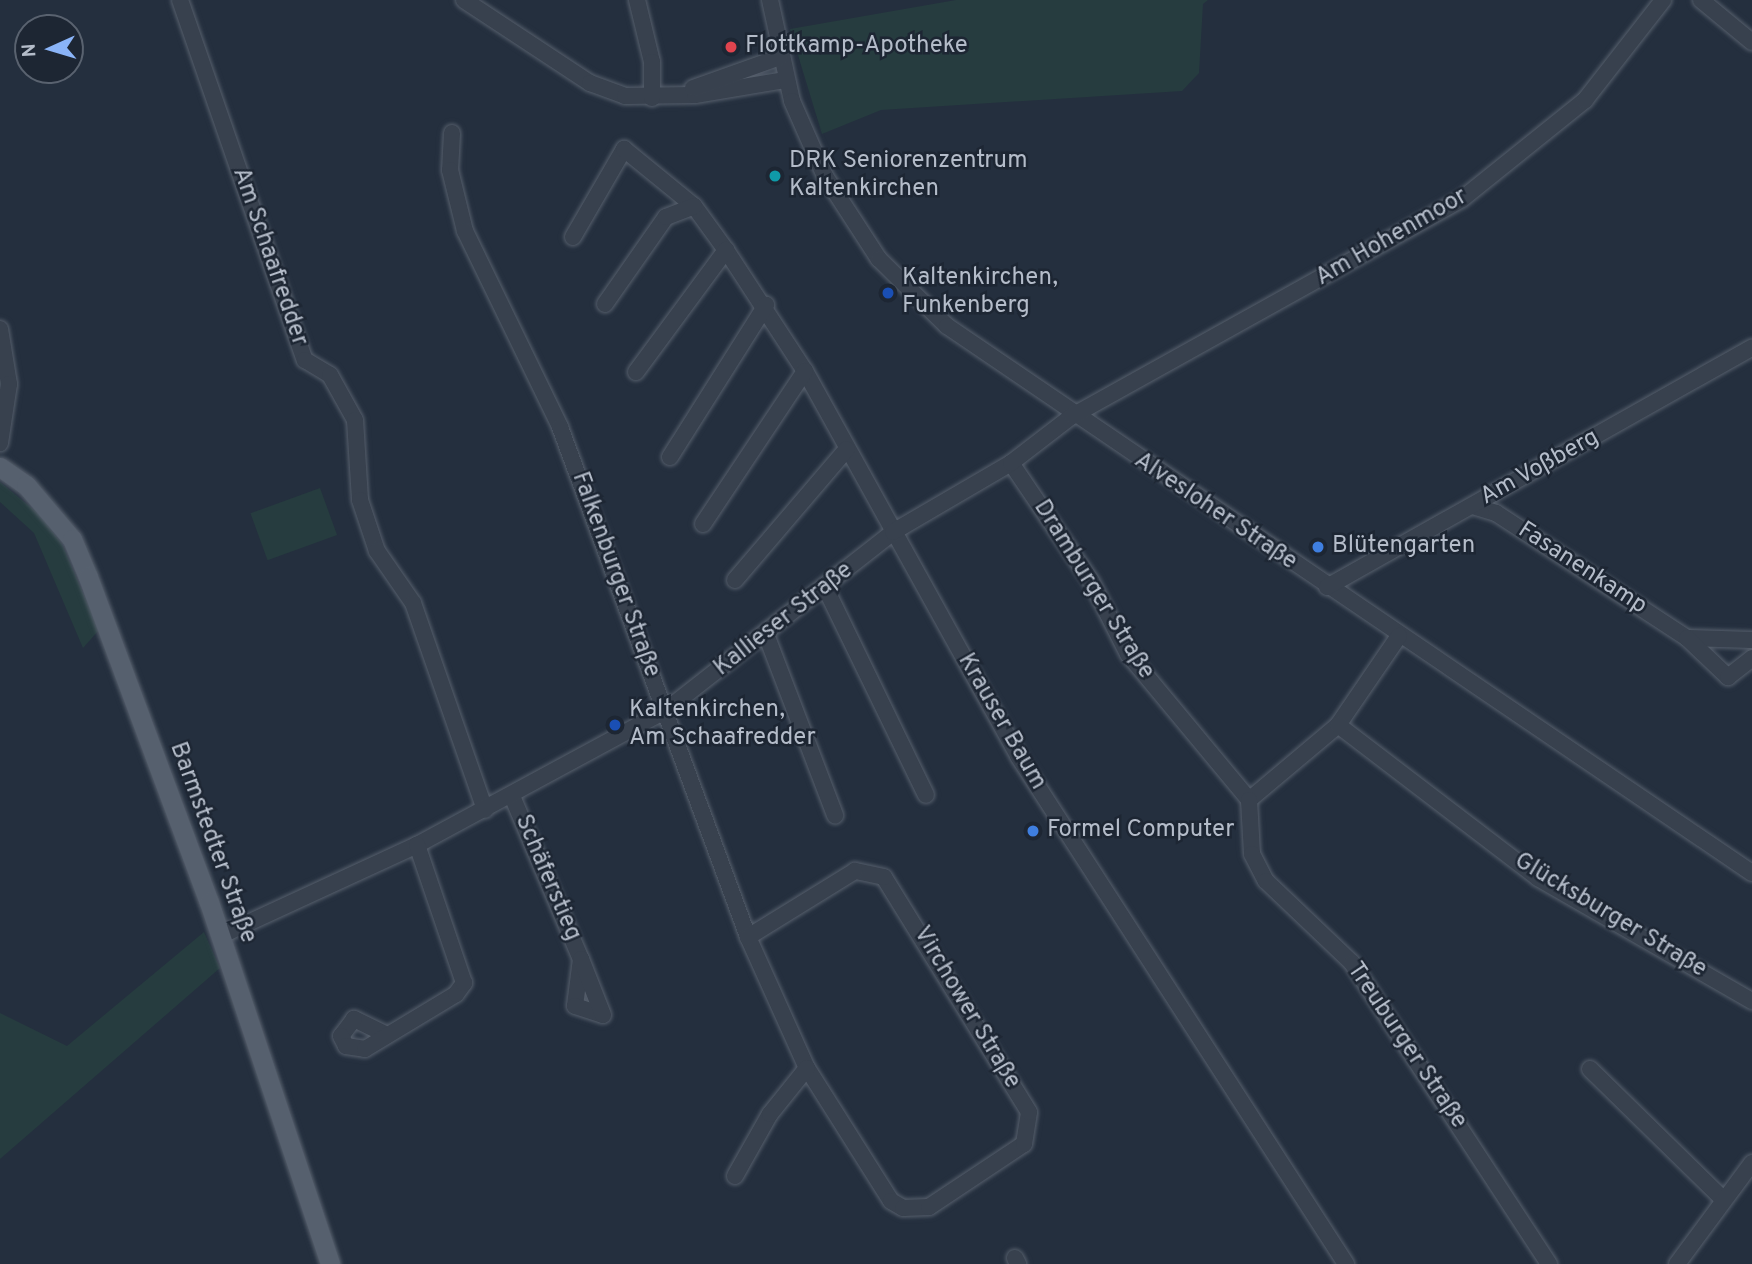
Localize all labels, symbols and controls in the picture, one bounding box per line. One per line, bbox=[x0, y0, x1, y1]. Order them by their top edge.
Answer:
north arrow bbox=[14, 14, 84, 84]
place label: Flottkamp-Apotheke bbox=[745, 33, 968, 61]
marker: Flottkamp-Apotheke bbox=[723, 39, 739, 55]
text: N bbox=[18, 43, 42, 58]
place label: DRK Seniorenzentrum Kaltenkirchen bbox=[789, 148, 1027, 204]
street label: Am Schaafredder bbox=[225, 164, 313, 350]
marker: DRK Seniorenzentrum Kaltenkirchen bbox=[767, 168, 783, 184]
street label: Am Hohenmoor bbox=[1311, 183, 1473, 293]
place label: Kaltenkirchen, Funkenberg bbox=[902, 265, 1058, 321]
marker: Kaltenkirchen, Funkenberg bbox=[880, 285, 896, 301]
street label: Am Voßberg bbox=[1475, 423, 1605, 513]
street label: Alvesloher Straße bbox=[1128, 447, 1302, 577]
street label: Falkenburger Straße bbox=[564, 468, 666, 682]
street label: Dramburger Straße bbox=[1026, 495, 1160, 685]
street label: Fasanenkamp bbox=[1512, 517, 1652, 621]
place label: Blütengarten bbox=[1332, 533, 1475, 561]
marker: Blütengarten bbox=[1310, 539, 1326, 555]
street label: Kallieser Straße bbox=[709, 557, 859, 683]
street label: Krauser Baum bbox=[950, 649, 1052, 795]
place label: Kaltenkirchen, Am Schaafredder bbox=[629, 697, 816, 753]
marker: Kaltenkirchen, Am Schaafredder bbox=[607, 717, 623, 733]
street label: Barmstedter Straße bbox=[162, 738, 262, 948]
street label: Schäferstieg bbox=[508, 811, 586, 945]
place label: Formel Computer bbox=[1047, 817, 1235, 845]
marker: Formel Computer bbox=[1025, 823, 1041, 839]
street label: Glücksburger Straße bbox=[1509, 847, 1711, 985]
street label: Virchower Straße bbox=[906, 922, 1026, 1094]
street label: Treuburger Straße bbox=[1340, 957, 1472, 1135]

